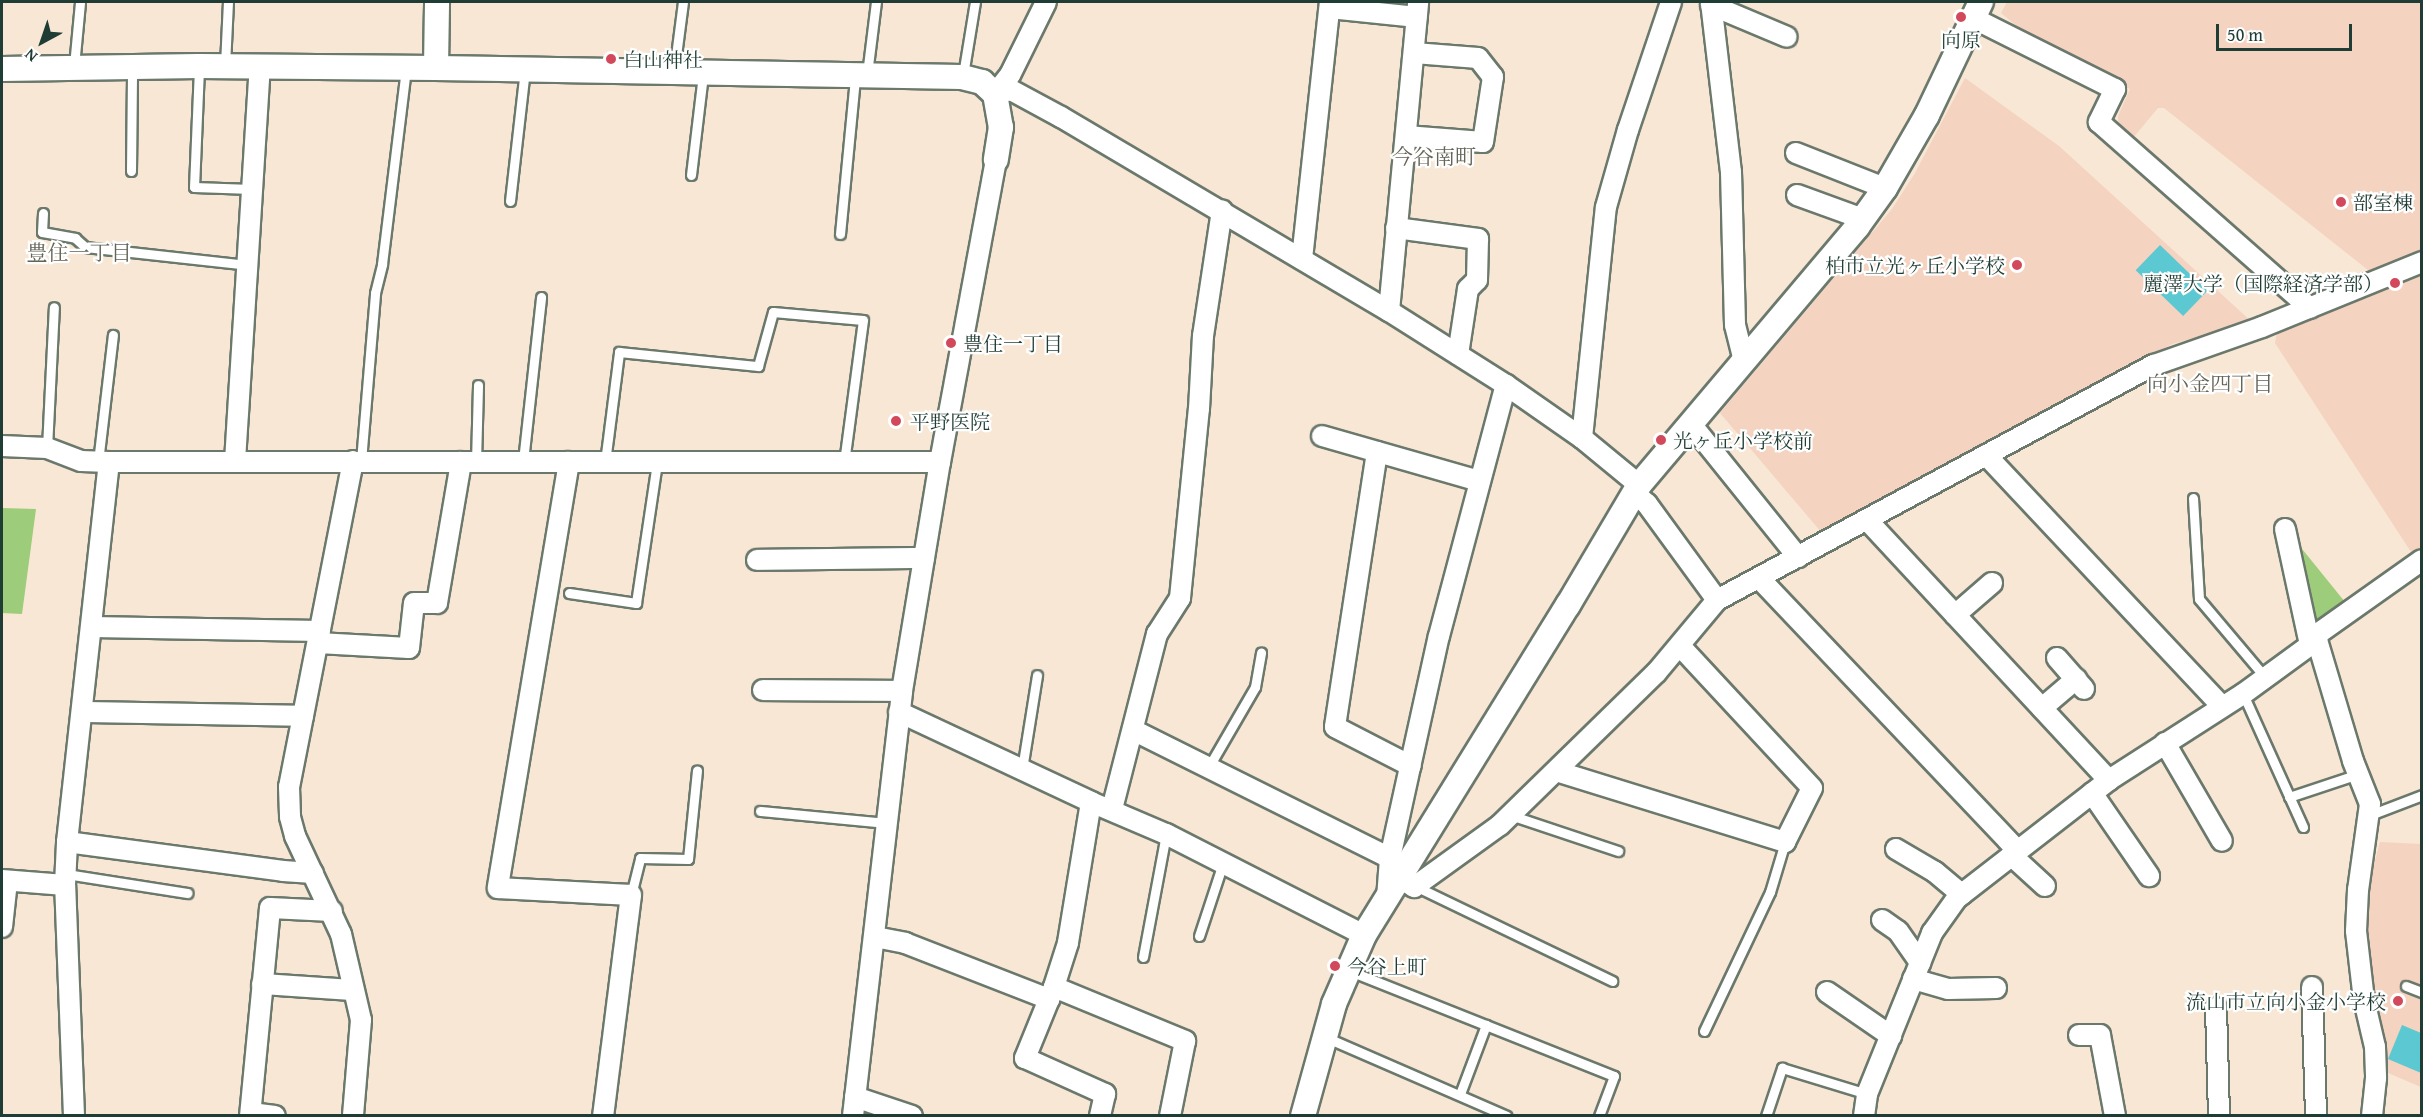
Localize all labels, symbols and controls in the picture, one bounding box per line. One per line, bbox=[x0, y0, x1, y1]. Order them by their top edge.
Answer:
marker: 向原 bbox=[1954, 10, 1968, 24]
north arrow bbox=[12, 12, 72, 72]
scale bar bbox=[2219, 12, 2356, 50]
text: 50 m bbox=[2227, 21, 2263, 48]
place label: 向原 bbox=[1941, 27, 1981, 51]
text: N bbox=[19, 43, 42, 68]
place label: 白山神社 bbox=[623, 47, 703, 71]
marker: 白山神社 bbox=[604, 52, 618, 66]
district label: 今谷南町 bbox=[1392, 144, 1476, 170]
place label: 部室棟 bbox=[2353, 190, 2413, 214]
marker: 部室棟 bbox=[2334, 195, 2348, 209]
district label: 豊住一丁目 bbox=[27, 240, 131, 266]
place label: 柏市立光ヶ丘小学校 bbox=[1825, 253, 2005, 277]
marker: 柏市立光ヶ丘小学校 bbox=[2010, 258, 2024, 272]
place label: 麗澤大学（国際経済学部） bbox=[2143, 271, 2383, 295]
marker: 麗澤大学（国際経済学部） bbox=[2388, 276, 2402, 290]
place label: 豊住一丁目 bbox=[963, 331, 1063, 355]
marker: 豊住一丁目 bbox=[944, 336, 958, 350]
district label: 向小金四丁目 bbox=[2147, 371, 2273, 397]
place label: 平野医院 bbox=[910, 409, 990, 433]
marker: 平野医院 bbox=[887, 412, 905, 430]
place label: 光ヶ丘小学校前 bbox=[1673, 428, 1813, 452]
marker: 光ヶ丘小学校前 bbox=[1654, 433, 1668, 447]
place label: 今谷上町 bbox=[1347, 954, 1427, 978]
marker: 今谷上町 bbox=[1328, 959, 1342, 973]
place label: 流山市立向小金小学校 bbox=[2186, 989, 2386, 1013]
marker: 流山市立向小金小学校 bbox=[2391, 994, 2405, 1008]

